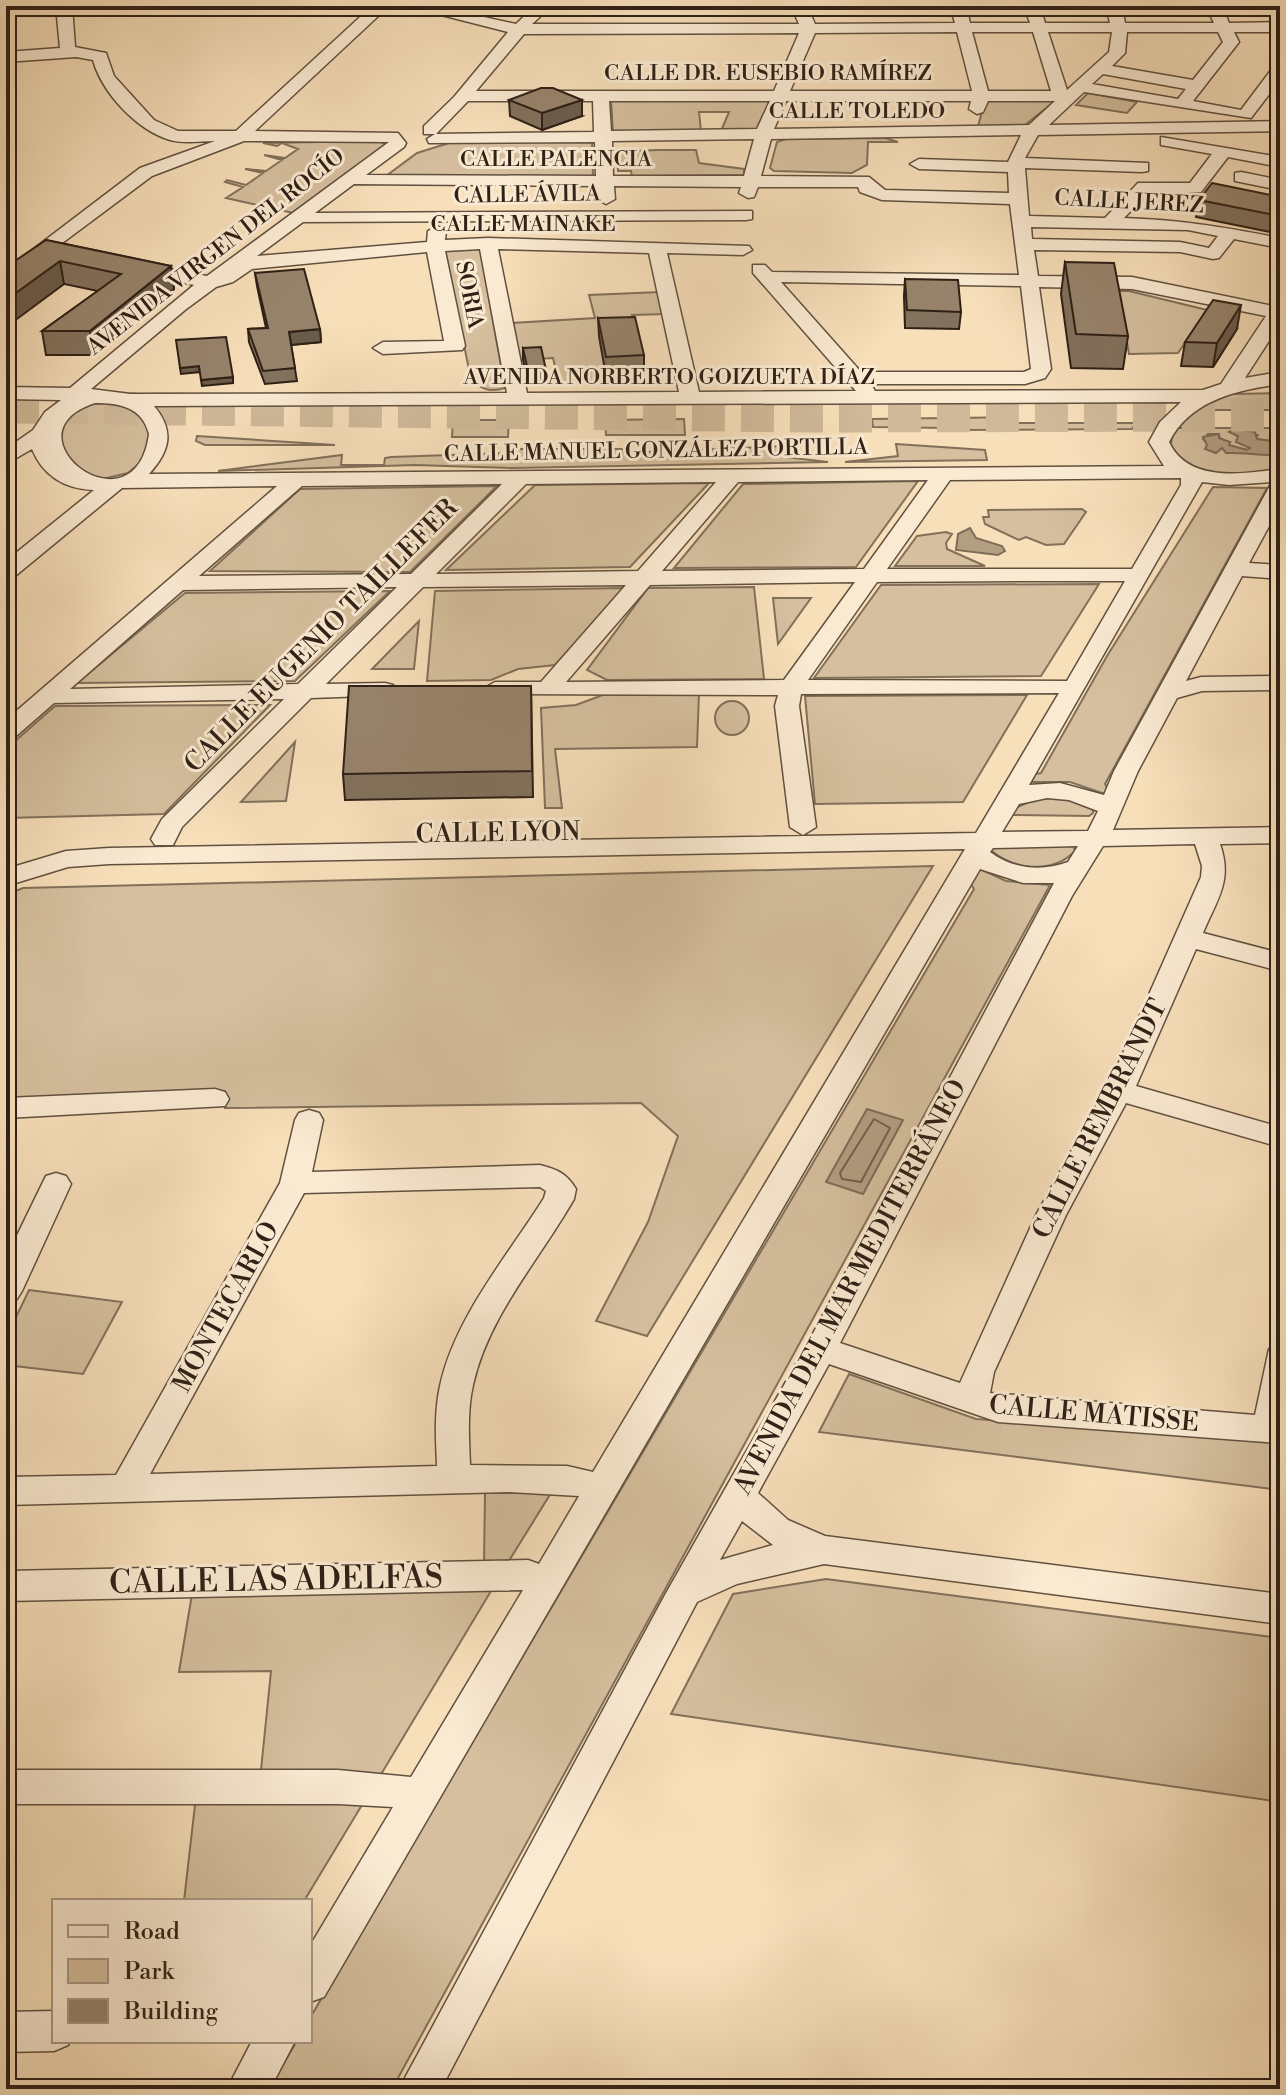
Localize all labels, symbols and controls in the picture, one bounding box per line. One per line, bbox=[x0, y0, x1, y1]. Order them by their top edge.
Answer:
street label: CALLE DR. EUSEBIO RAMÍREZ bbox=[604, 59, 932, 87]
street label: CALLE TOLEDO bbox=[769, 98, 945, 125]
street label: AVENIDA VIRGEN DEL ROCÍO bbox=[80, 142, 350, 362]
street label: CALLE PALENCIA bbox=[460, 146, 653, 173]
street label: CALLE ÁVILA bbox=[453, 179, 602, 210]
street label: CALLE JEREZ bbox=[1054, 185, 1204, 219]
street label: CALLE MAINAKE bbox=[430, 211, 616, 238]
street label: SORIA bbox=[449, 259, 489, 332]
street label: AVENIDA NORBERTO GOIZUETA DÍAZ bbox=[462, 363, 875, 391]
street label: CALLE MANUEL GONZÁLEZ PORTILLA bbox=[444, 433, 869, 468]
street label: CALLE EUGENIO TAILLEFER bbox=[178, 492, 465, 779]
street label: CALLE LYON bbox=[415, 816, 581, 850]
street label: CALLE REMBRANDT bbox=[1026, 994, 1174, 1244]
street label: AVENIDA DEL MAR MEDITERRÁNEO bbox=[724, 1073, 973, 1501]
street label: MONTECARLO bbox=[166, 1216, 286, 1398]
street label: CALLE MATISSE bbox=[988, 1389, 1200, 1439]
street label: CALLE LAS ADELFAS bbox=[109, 1557, 443, 1603]
legend bbox=[52, 1899, 312, 2043]
text: Road bbox=[124, 1917, 180, 1947]
text: Park bbox=[124, 1957, 175, 1987]
text: Building bbox=[123, 1997, 218, 2027]

